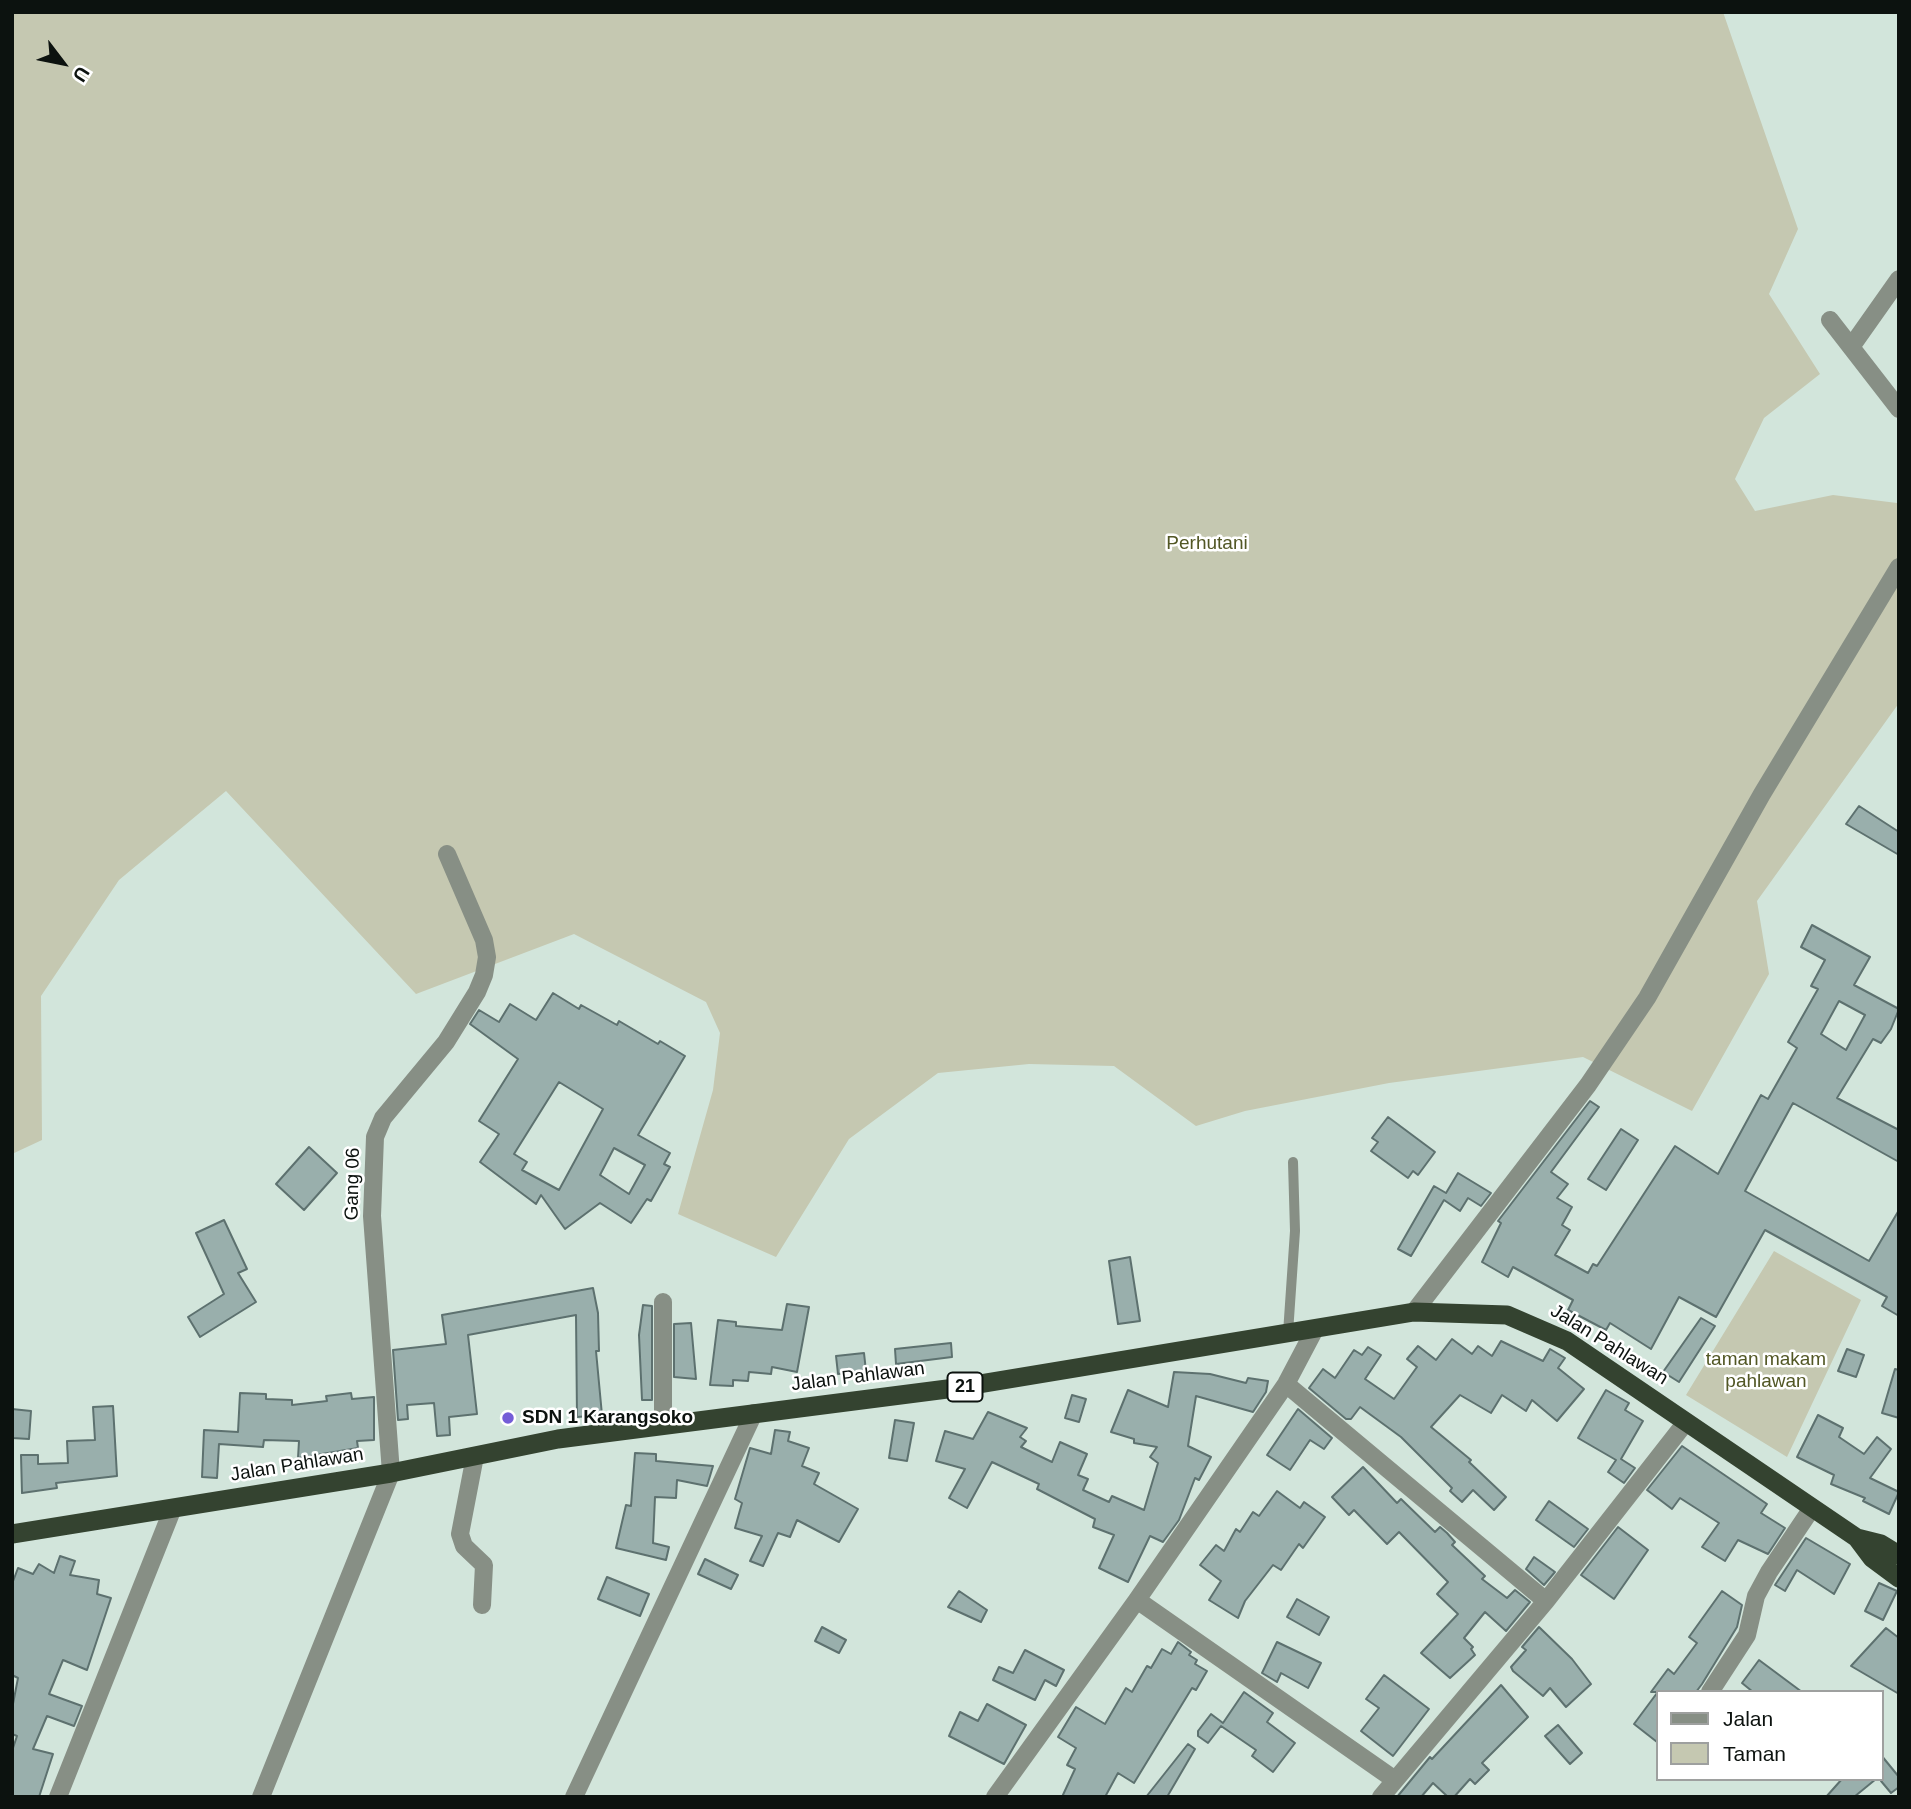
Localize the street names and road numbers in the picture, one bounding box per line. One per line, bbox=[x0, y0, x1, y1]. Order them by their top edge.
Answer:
street label: Gang 06 bbox=[341, 1147, 365, 1221]
street label: Jalan Pahlawan bbox=[1546, 1300, 1672, 1390]
street label: Jalan Pahlawan bbox=[790, 1358, 926, 1396]
road number: 21 bbox=[948, 1372, 982, 1402]
street label: Jalan Pahlawan bbox=[229, 1443, 365, 1487]

